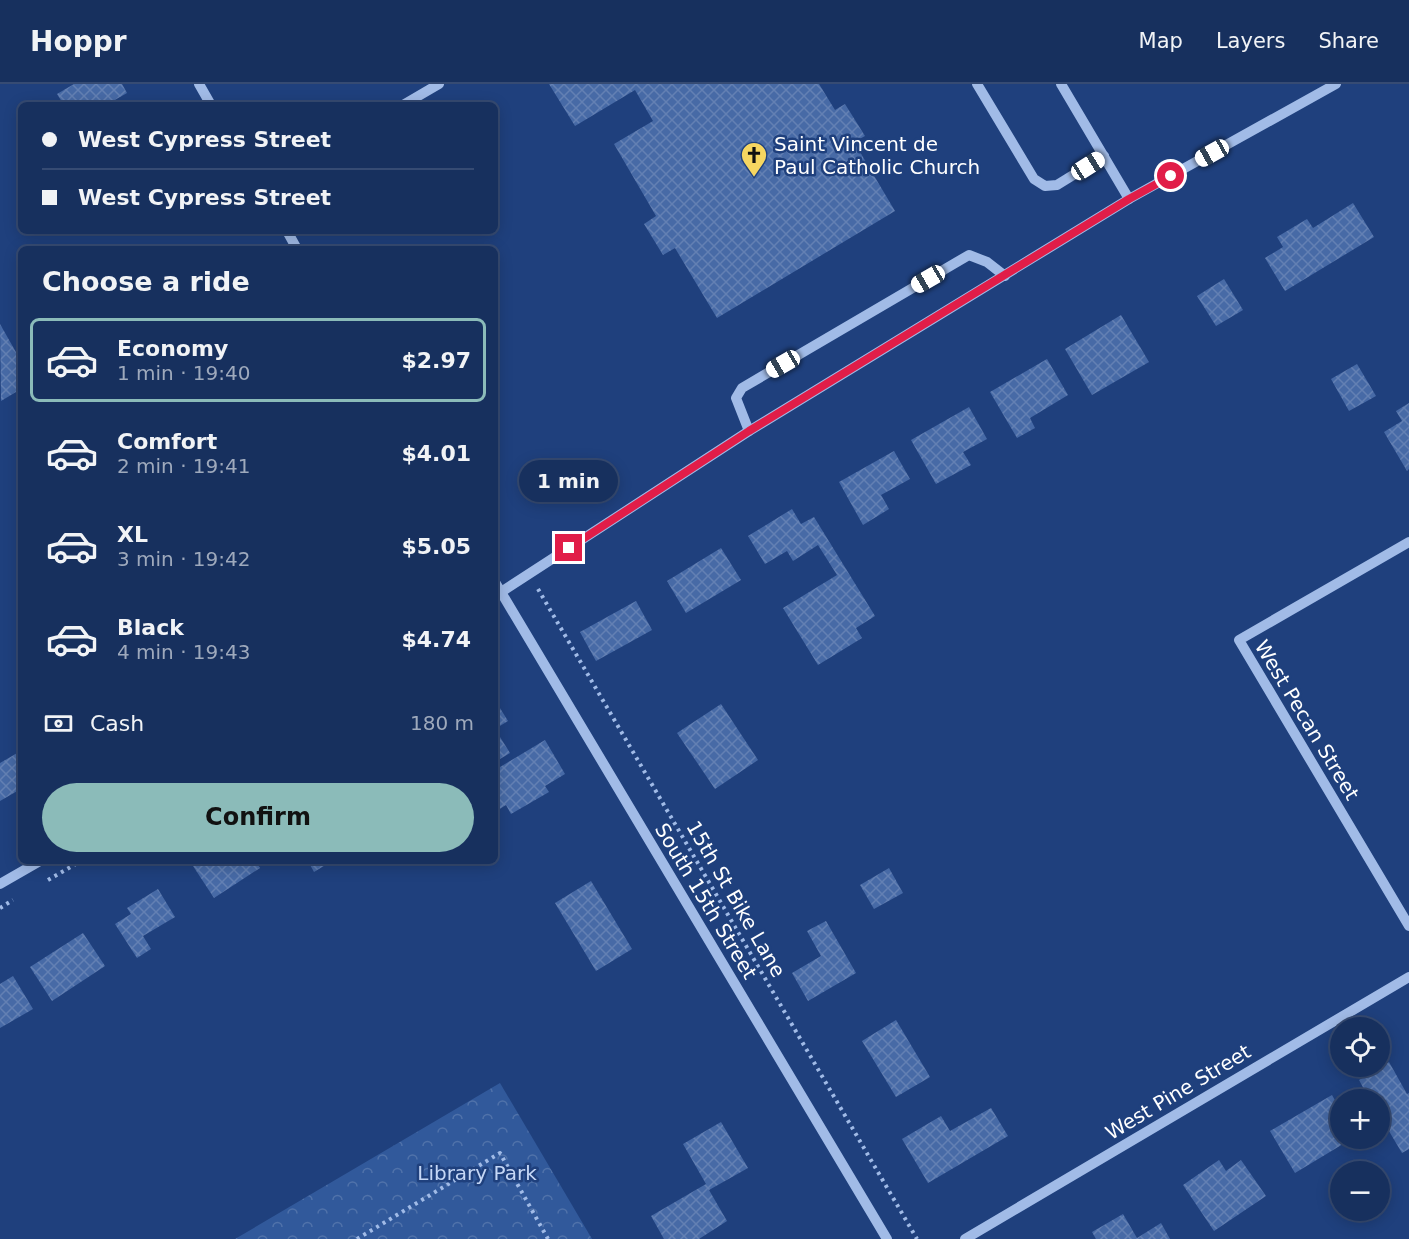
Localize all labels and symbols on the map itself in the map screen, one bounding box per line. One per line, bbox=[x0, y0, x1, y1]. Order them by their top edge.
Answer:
place label: Saint Vincent de Paul Catholic Church bbox=[774, 132, 980, 179]
car bbox=[1192, 136, 1232, 170]
church icon: Saint Vincent de Paul Catholic Church bbox=[739, 140, 769, 178]
car bbox=[1068, 149, 1108, 183]
route start bbox=[1157, 162, 1184, 189]
car bbox=[908, 262, 948, 296]
car bbox=[763, 347, 803, 381]
callout: 1 min bbox=[520, 461, 618, 503]
route end bbox=[555, 534, 582, 561]
street label: West Pecan Street bbox=[1250, 636, 1364, 804]
street label: 15th St Bike Lane bbox=[682, 817, 790, 981]
street label: South 15th Street bbox=[650, 819, 762, 983]
street label: West Pine Street bbox=[1101, 1039, 1255, 1145]
park label: Library Park bbox=[417, 1161, 537, 1185]

